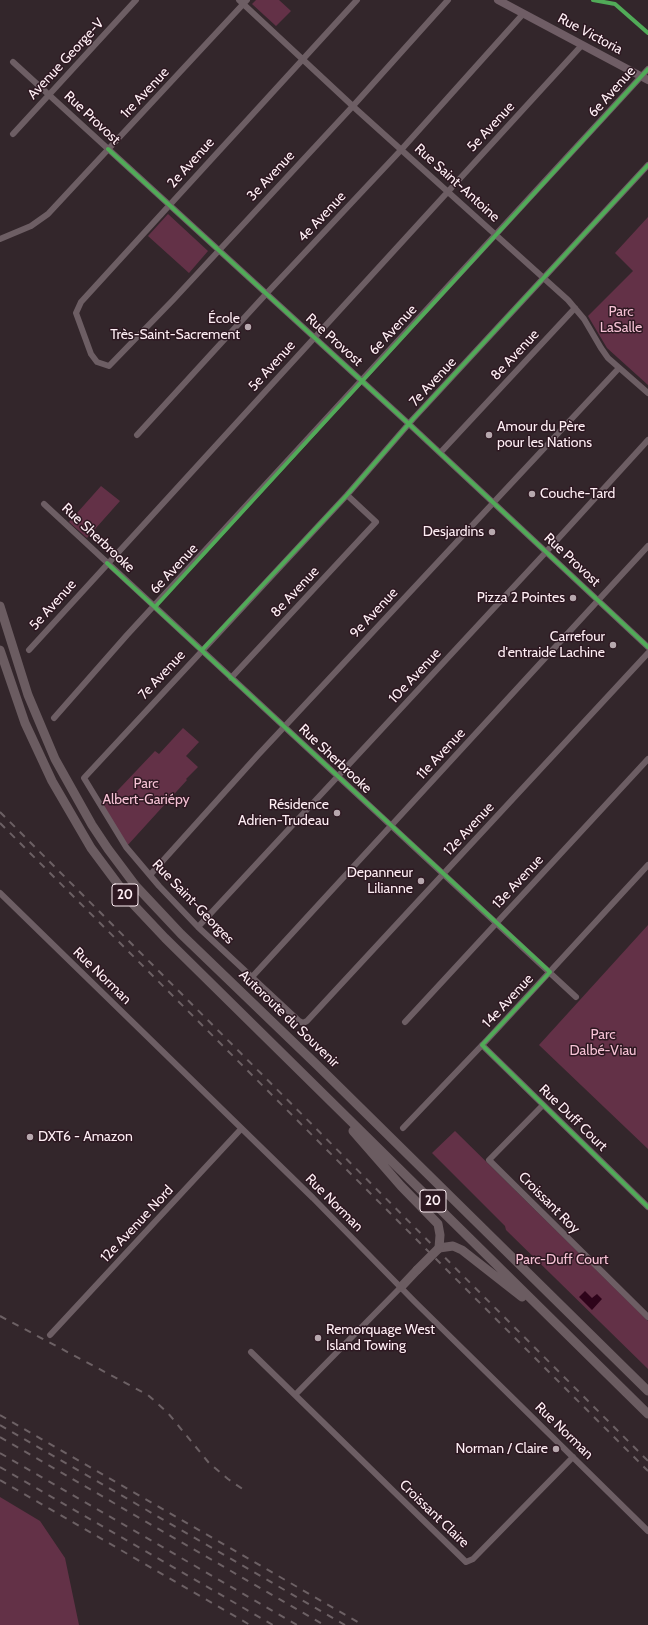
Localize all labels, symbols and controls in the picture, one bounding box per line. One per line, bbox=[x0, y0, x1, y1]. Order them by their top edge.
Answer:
street label: Rue Victoria bbox=[555, 10, 625, 58]
street label: Avenue George-V bbox=[24, 15, 108, 103]
street label: 6e Avenue bbox=[585, 63, 639, 121]
street label: 1re Avenue bbox=[117, 64, 173, 122]
street label: Rue Provost bbox=[60, 88, 124, 148]
street label: 5e Avenue bbox=[464, 98, 518, 156]
street label: 2e Avenue bbox=[164, 134, 218, 192]
street label: Rue Saint-Antoine bbox=[411, 140, 503, 226]
street label: 3e Avenue bbox=[244, 147, 298, 205]
street label: 4e Avenue bbox=[294, 188, 350, 246]
street label: 6e Avenue bbox=[365, 301, 421, 359]
park label: Parc LaSalle bbox=[600, 304, 642, 336]
street label: Rue Provost bbox=[302, 310, 366, 370]
place label: École Très-Saint-Sacrement bbox=[110, 311, 240, 344]
marker: École Très-Saint-Sacrement bbox=[243, 322, 253, 332]
street label: 8e Avenue bbox=[487, 326, 543, 384]
street label: 5e Avenue bbox=[245, 337, 299, 395]
street label: 7e Avenue bbox=[406, 354, 460, 410]
place label: Amour du Père pour les Nations bbox=[497, 419, 592, 452]
marker: Amour du Père pour les Nations bbox=[484, 430, 494, 440]
place label: Couche-Tard bbox=[540, 486, 615, 502]
marker: Couche-Tard bbox=[527, 489, 537, 499]
street label: Rue Sherbrooke bbox=[58, 500, 138, 576]
place label: Desjardins bbox=[423, 524, 484, 540]
marker: Desjardins bbox=[487, 527, 497, 537]
street label: Rue Provost bbox=[540, 530, 604, 590]
street label: 6e Avenue bbox=[146, 540, 202, 598]
street label: 8e Avenue bbox=[267, 563, 323, 621]
street label: 5e Avenue bbox=[26, 576, 80, 634]
street label: 9e Avenue bbox=[346, 584, 402, 642]
place label: Pizza 2 Pointes bbox=[477, 590, 565, 606]
marker: Pizza 2 Pointes bbox=[568, 593, 578, 603]
place label: Carrefour d'entraide Lachine bbox=[498, 629, 605, 662]
marker: Carrefour d'entraide Lachine bbox=[608, 640, 618, 650]
street label: 10e Avenue bbox=[385, 645, 445, 707]
street label: 7e Avenue bbox=[135, 647, 189, 703]
street label: Rue Sherbrooke bbox=[295, 721, 375, 797]
street label: 11e Avenue bbox=[413, 725, 469, 783]
park label: Parc Albert-Gariépy bbox=[102, 776, 190, 808]
place label: Résidence Adrien-Trudeau bbox=[238, 797, 329, 830]
street label: 12e Avenue bbox=[440, 799, 498, 859]
marker: Résidence Adrien-Trudeau bbox=[332, 808, 342, 818]
street label: 13e Avenue bbox=[489, 852, 547, 912]
street label: Rue Saint-Georges bbox=[149, 856, 237, 948]
place label: Depanneur Lilianne bbox=[347, 865, 413, 898]
marker: Depanneur Lilianne bbox=[416, 876, 426, 886]
road number: 20 bbox=[112, 884, 138, 906]
street label: Rue Norman bbox=[69, 944, 135, 1008]
street label: Autoroute du Souvenir bbox=[235, 967, 343, 1071]
street label: 14e Avenue bbox=[479, 971, 537, 1031]
park label: Parc Dalbé-Viau bbox=[570, 1027, 636, 1060]
street label: Rue Duff Court bbox=[535, 1081, 611, 1155]
place label: DXT6 - Amazon bbox=[38, 1129, 133, 1145]
marker: DXT6 - Amazon bbox=[25, 1132, 35, 1142]
street label: Croissant Roy bbox=[515, 1169, 583, 1237]
street label: Rue Norman bbox=[302, 1171, 366, 1235]
street label: 12e Avenue Nord bbox=[97, 1182, 177, 1266]
road number: 20 bbox=[420, 1190, 446, 1212]
park label: Parc-Duff Court bbox=[515, 1252, 609, 1268]
place label: Remorquage West Island Towing bbox=[326, 1322, 435, 1354]
marker: Remorquage West Island Towing bbox=[313, 1333, 323, 1343]
street label: Rue Norman bbox=[531, 1399, 597, 1463]
place label: Norman / Claire bbox=[456, 1441, 548, 1457]
marker: Norman / Claire bbox=[551, 1444, 561, 1454]
street label: Croissant Claire bbox=[396, 1477, 472, 1551]

